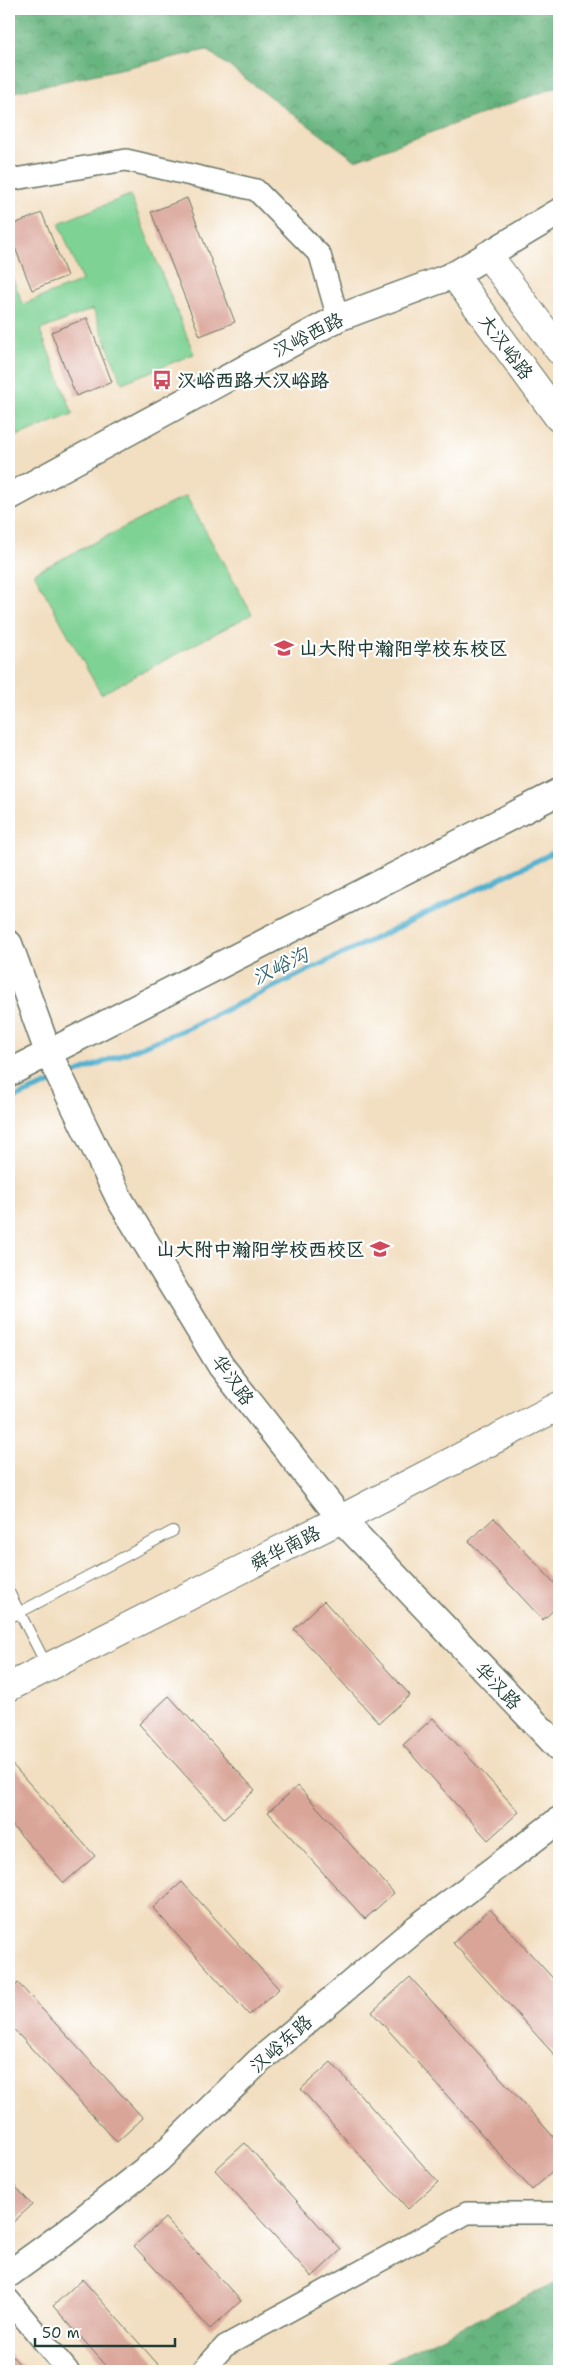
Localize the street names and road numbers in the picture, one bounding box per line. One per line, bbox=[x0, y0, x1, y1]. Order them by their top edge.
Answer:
street label: 汉峪西路 bbox=[268, 307, 348, 363]
street label: 大汉峪路 bbox=[473, 309, 539, 385]
street label: 华汉路 bbox=[206, 1350, 260, 1410]
street label: 舜华南路 bbox=[245, 1520, 325, 1576]
street label: 华汉路 bbox=[469, 1657, 527, 1715]
street label: 汉峪东路 bbox=[244, 2009, 318, 2079]

